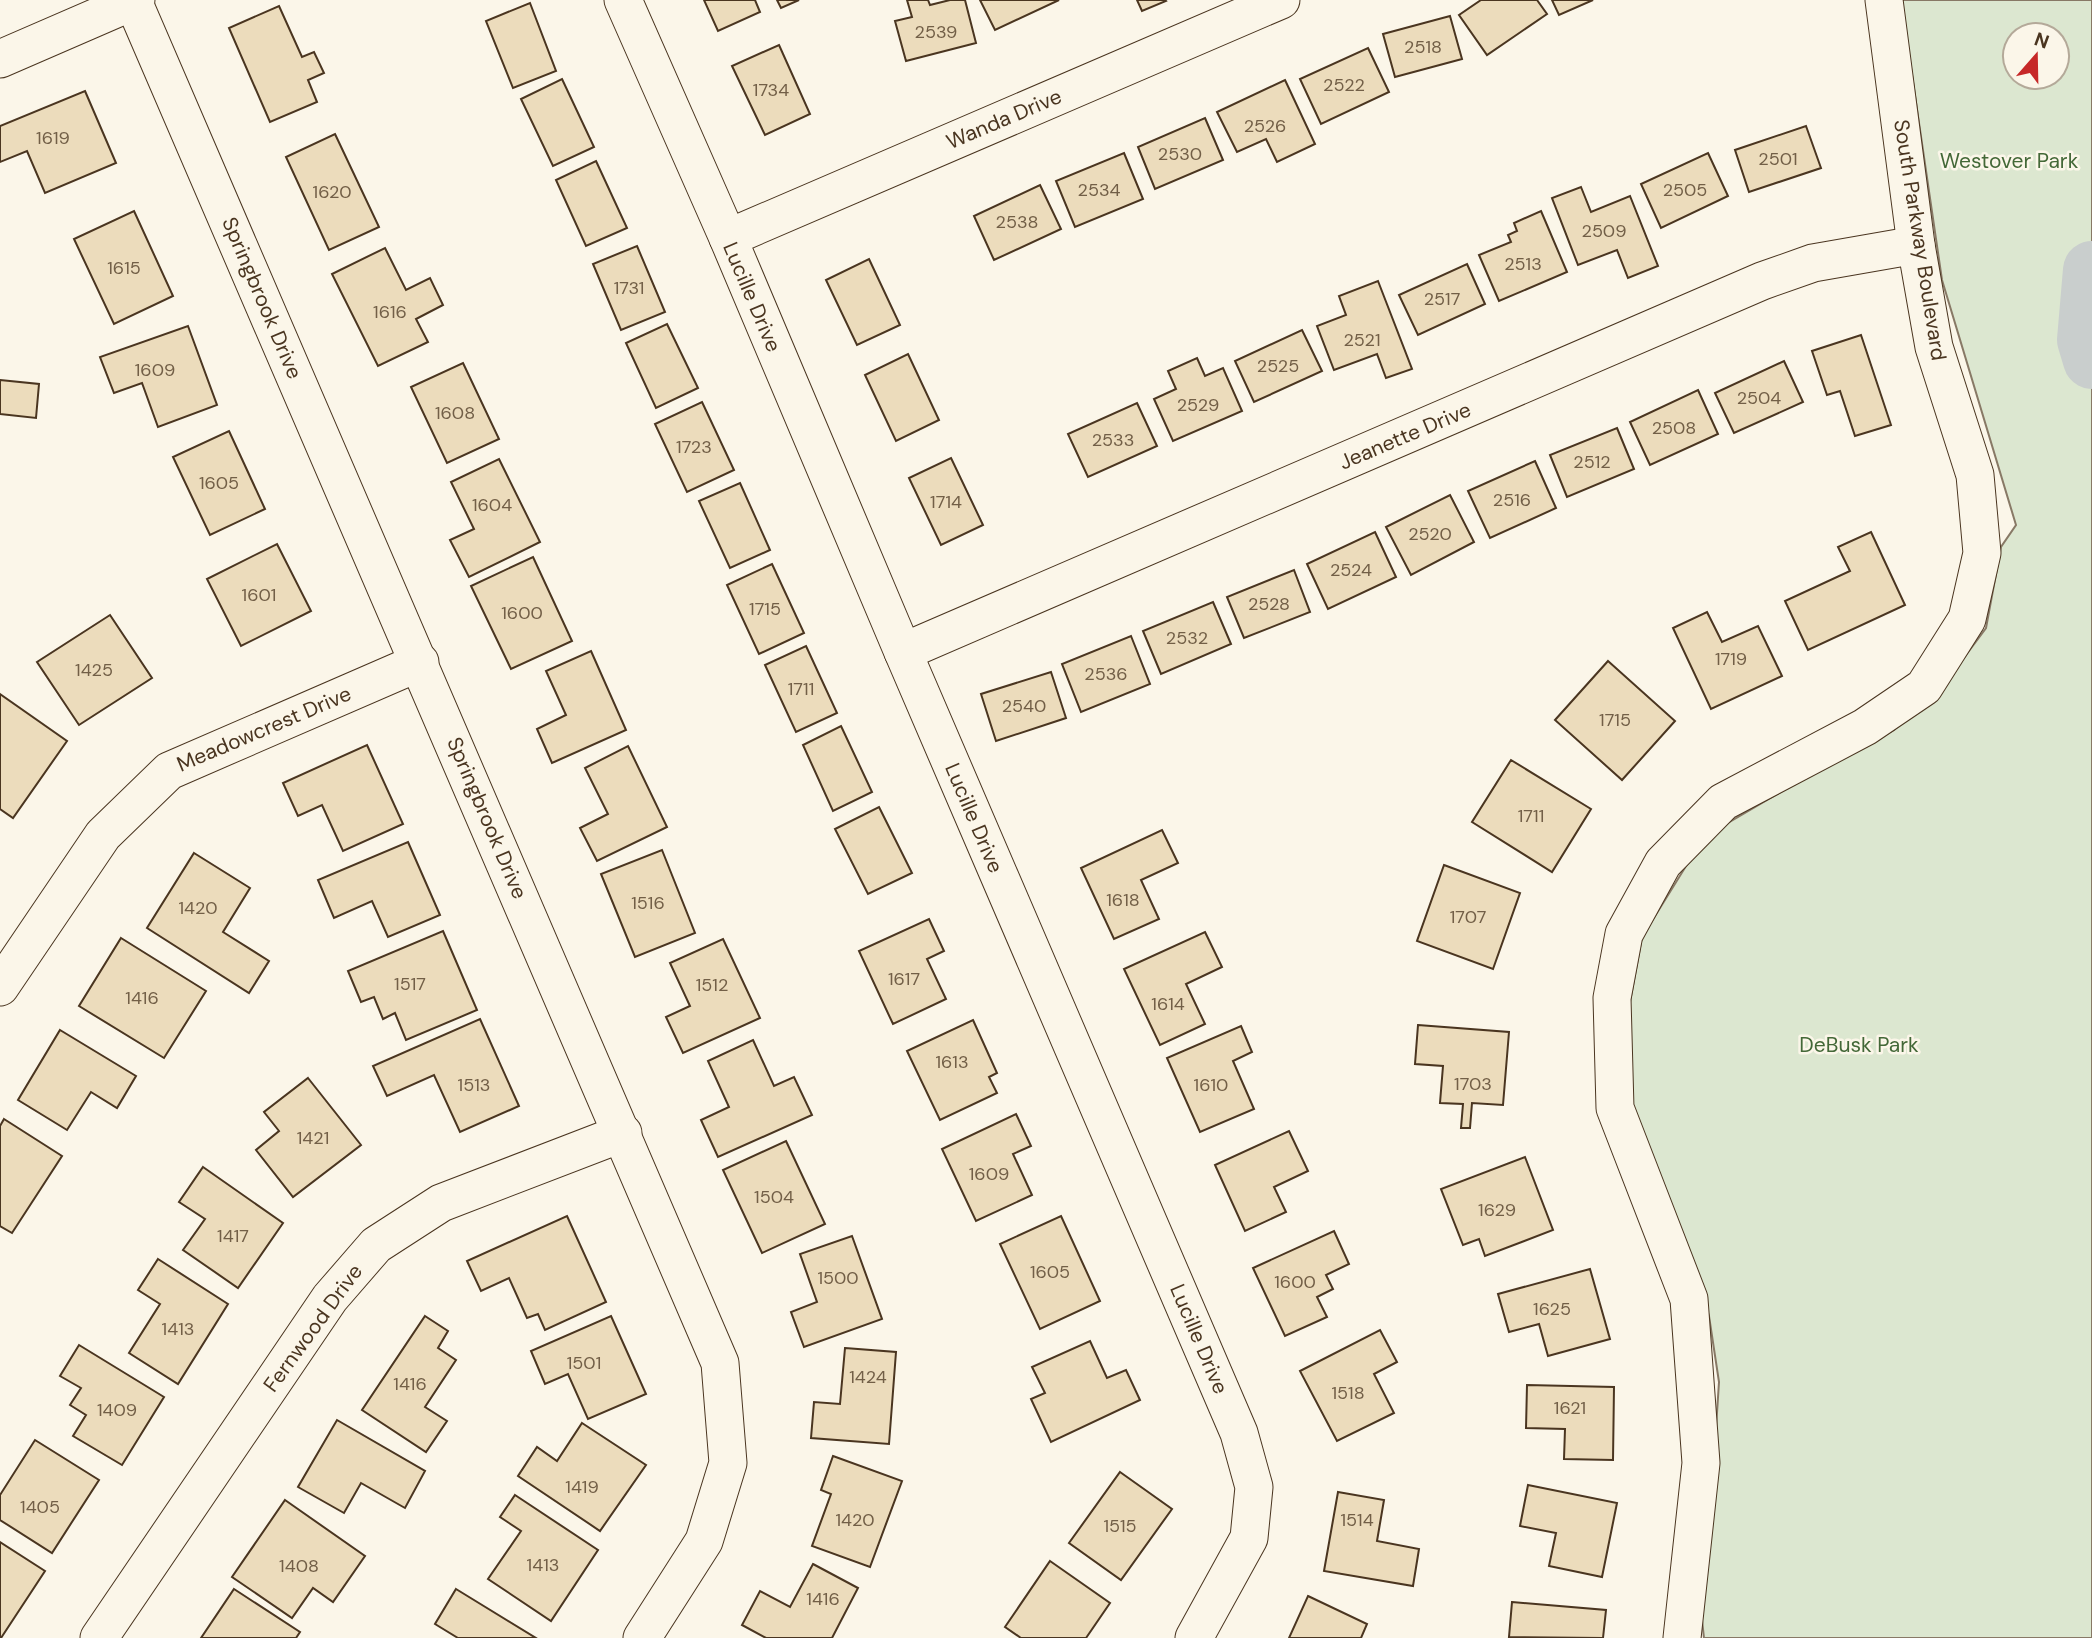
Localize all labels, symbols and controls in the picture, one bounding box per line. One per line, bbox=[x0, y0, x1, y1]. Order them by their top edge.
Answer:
house number: 2539 bbox=[915, 20, 957, 44]
north arrow bbox=[2001, 21, 2071, 91]
text: N bbox=[2031, 26, 2052, 55]
house number: 2518 bbox=[1404, 35, 1442, 59]
house number: 2522 bbox=[1323, 73, 1365, 97]
house number: 1734 bbox=[753, 78, 789, 102]
street label: Wanda Drive bbox=[942, 82, 1066, 156]
house number: 2526 bbox=[1244, 114, 1286, 138]
street label: South Parkway Boulevard bbox=[1887, 117, 1953, 363]
house number: 1619 bbox=[36, 126, 70, 150]
house number: 2530 bbox=[1158, 142, 1202, 166]
house number: 2501 bbox=[1758, 147, 1798, 171]
park label: Westover Park bbox=[1940, 147, 2079, 175]
house number: 2534 bbox=[1078, 178, 1121, 202]
house number: 2505 bbox=[1663, 178, 1707, 202]
house number: 1620 bbox=[313, 180, 351, 204]
house number: 2538 bbox=[996, 210, 1038, 234]
street label: Springbrook Drive bbox=[215, 213, 309, 383]
house number: 2509 bbox=[1582, 219, 1626, 243]
street label: Lucille Drive bbox=[716, 238, 788, 356]
house number: 2513 bbox=[1504, 252, 1542, 276]
house number: 1615 bbox=[107, 256, 141, 280]
house number: 1731 bbox=[614, 276, 644, 300]
house number: 2517 bbox=[1424, 287, 1460, 311]
house number: 1616 bbox=[373, 300, 407, 324]
house number: 2521 bbox=[1343, 328, 1381, 352]
house number: 2525 bbox=[1257, 354, 1299, 378]
house number: 1609 bbox=[135, 358, 175, 382]
house number: 2504 bbox=[1737, 386, 1781, 410]
house number: 2529 bbox=[1177, 393, 1219, 417]
street label: Jeanette Drive bbox=[1335, 396, 1475, 476]
house number: 1608 bbox=[435, 401, 475, 425]
house number: 2508 bbox=[1652, 416, 1696, 440]
house number: 2533 bbox=[1092, 428, 1134, 452]
house number: 1723 bbox=[676, 435, 712, 459]
house number: 2512 bbox=[1573, 450, 1611, 474]
house number: 1605 bbox=[199, 471, 239, 495]
house number: 2516 bbox=[1493, 488, 1531, 512]
house number: 1714 bbox=[930, 490, 962, 514]
house number: 1604 bbox=[472, 493, 512, 517]
house number: 2520 bbox=[1408, 522, 1452, 546]
house number: 2524 bbox=[1330, 558, 1372, 582]
house number: 1601 bbox=[242, 583, 276, 607]
house number: 2528 bbox=[1248, 592, 1290, 616]
house number: 1715 bbox=[749, 597, 781, 621]
house number: 1600 bbox=[501, 601, 543, 625]
house number: 2532 bbox=[1166, 626, 1208, 650]
house number: 1719 bbox=[1715, 647, 1747, 671]
house number: 1425 bbox=[75, 658, 113, 682]
house number: 2536 bbox=[1084, 662, 1128, 686]
house number: 1711 bbox=[788, 677, 814, 701]
street label: Meadowcrest Drive bbox=[173, 680, 356, 778]
house number: 2540 bbox=[1002, 694, 1046, 718]
house number: 1715 bbox=[1599, 708, 1631, 732]
street label: Springbrook Drive bbox=[440, 733, 534, 903]
street label: Lucille Drive bbox=[938, 759, 1010, 877]
house number: 1711 bbox=[1518, 804, 1544, 828]
house number: 1618 bbox=[1106, 888, 1140, 912]
house number: 1516 bbox=[631, 891, 665, 915]
house number: 1420 bbox=[178, 896, 218, 920]
house number: 1707 bbox=[1450, 905, 1486, 929]
house number: 1617 bbox=[888, 967, 920, 991]
house number: 1517 bbox=[394, 972, 426, 996]
house number: 1512 bbox=[696, 973, 728, 997]
house number: 1416 bbox=[125, 986, 159, 1010]
house number: 1614 bbox=[1151, 992, 1185, 1016]
park label: DeBusk Park bbox=[1799, 1031, 1919, 1059]
house number: 1613 bbox=[935, 1050, 969, 1074]
house number: 1703 bbox=[1454, 1072, 1492, 1096]
house number: 1513 bbox=[458, 1073, 490, 1097]
house number: 1610 bbox=[1194, 1073, 1228, 1097]
house number: 1421 bbox=[297, 1126, 329, 1150]
house number: 1609 bbox=[969, 1162, 1009, 1186]
house number: 1504 bbox=[754, 1185, 794, 1209]
house number: 1629 bbox=[1478, 1198, 1516, 1222]
house number: 1417 bbox=[217, 1224, 249, 1248]
street label: Fernwood Drive bbox=[257, 1258, 369, 1398]
house number: 1605 bbox=[1030, 1260, 1070, 1284]
house number: 1500 bbox=[817, 1266, 859, 1290]
house number: 1600 bbox=[1274, 1270, 1316, 1294]
street label: Lucille Drive bbox=[1163, 1280, 1235, 1398]
house number: 1625 bbox=[1533, 1297, 1571, 1321]
house number: 1413 bbox=[162, 1317, 194, 1341]
house number: 1501 bbox=[567, 1351, 601, 1375]
house number: 1424 bbox=[849, 1365, 887, 1389]
house number: 1416 bbox=[393, 1372, 427, 1396]
house number: 1518 bbox=[1331, 1381, 1365, 1405]
house number: 1621 bbox=[1554, 1396, 1586, 1420]
house number: 1409 bbox=[97, 1398, 137, 1422]
house number: 1419 bbox=[565, 1475, 599, 1499]
house number: 1405 bbox=[20, 1495, 60, 1519]
house number: 1420 bbox=[835, 1508, 875, 1532]
house number: 1514 bbox=[1340, 1508, 1374, 1532]
house number: 1515 bbox=[1103, 1514, 1137, 1538]
house number: 1413 bbox=[527, 1553, 559, 1577]
house number: 1408 bbox=[279, 1554, 319, 1578]
house number: 1416 bbox=[806, 1587, 840, 1611]

